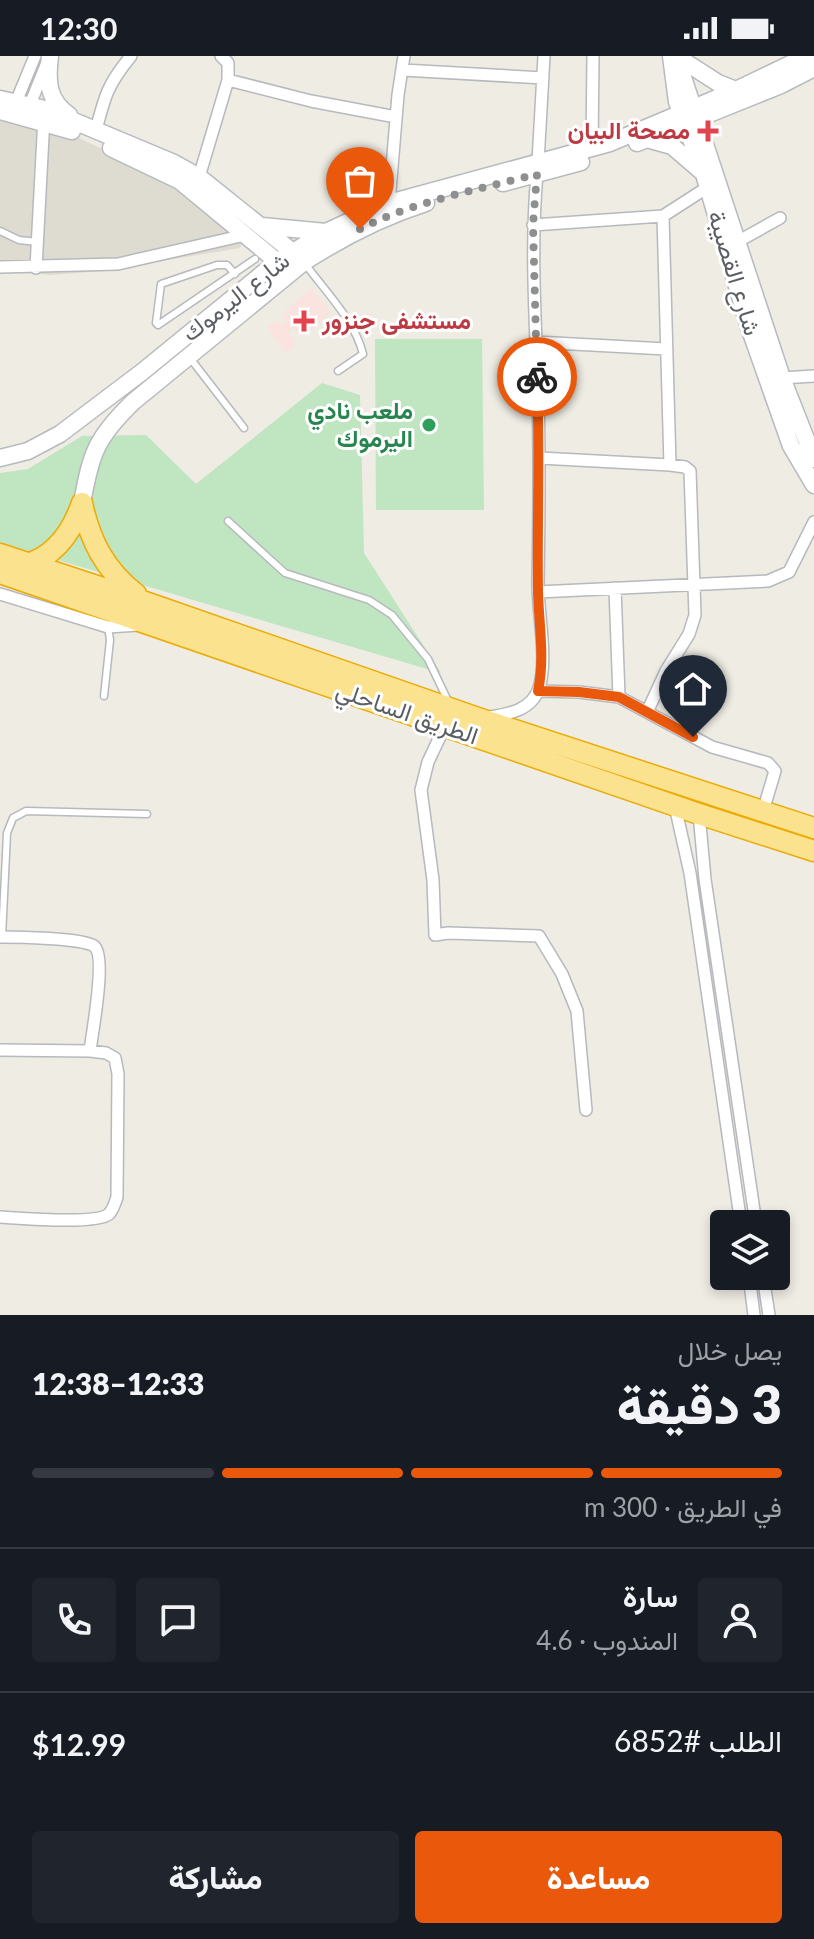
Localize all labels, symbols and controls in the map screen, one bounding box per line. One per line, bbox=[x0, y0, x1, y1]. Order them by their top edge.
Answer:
text: 12:30 bbox=[40, 10, 117, 46]
place label: مصحة البيان bbox=[568, 115, 690, 145]
marker: مصحة البيان bbox=[697, 120, 719, 142]
pin bbox=[326, 147, 394, 229]
icon: bag bbox=[338, 159, 382, 203]
street label: شارع القصيبة bbox=[700, 207, 768, 339]
street label: شارع اليرموك bbox=[176, 245, 296, 349]
place label: مستشفى جنزور bbox=[321, 305, 471, 336]
marker: مستشفى جنزور bbox=[293, 310, 315, 332]
courier bbox=[497, 337, 577, 417]
icon: bike bbox=[515, 355, 559, 399]
place label: ملعب نادي اليرموك bbox=[307, 395, 413, 454]
marker: ملعب نادي اليرموك bbox=[420, 416, 438, 434]
pin bbox=[659, 655, 727, 737]
icon: home bbox=[671, 667, 715, 711]
street label: الطريق الساحلي bbox=[331, 674, 482, 755]
map controls bbox=[710, 1210, 790, 1290]
button: layers bbox=[710, 1210, 790, 1290]
text: يصل خلال bbox=[678, 1334, 782, 1366]
text: 12:33–12:38 bbox=[32, 1365, 205, 1401]
text: 3 دقيقة bbox=[617, 1373, 782, 1435]
text: في الطريق · 300 m bbox=[584, 1491, 782, 1523]
text: سارة bbox=[623, 1577, 678, 1613]
button: phone bbox=[32, 1578, 116, 1662]
button: chat bbox=[136, 1578, 220, 1662]
button: person bbox=[698, 1578, 782, 1662]
text: المندوب · 4.6 bbox=[536, 1624, 678, 1656]
text: الطلب #6852 bbox=[614, 1722, 782, 1758]
text: $12.99 bbox=[32, 1726, 126, 1762]
button: مشاركة bbox=[32, 1831, 399, 1923]
button: مساعدة bbox=[415, 1831, 782, 1923]

